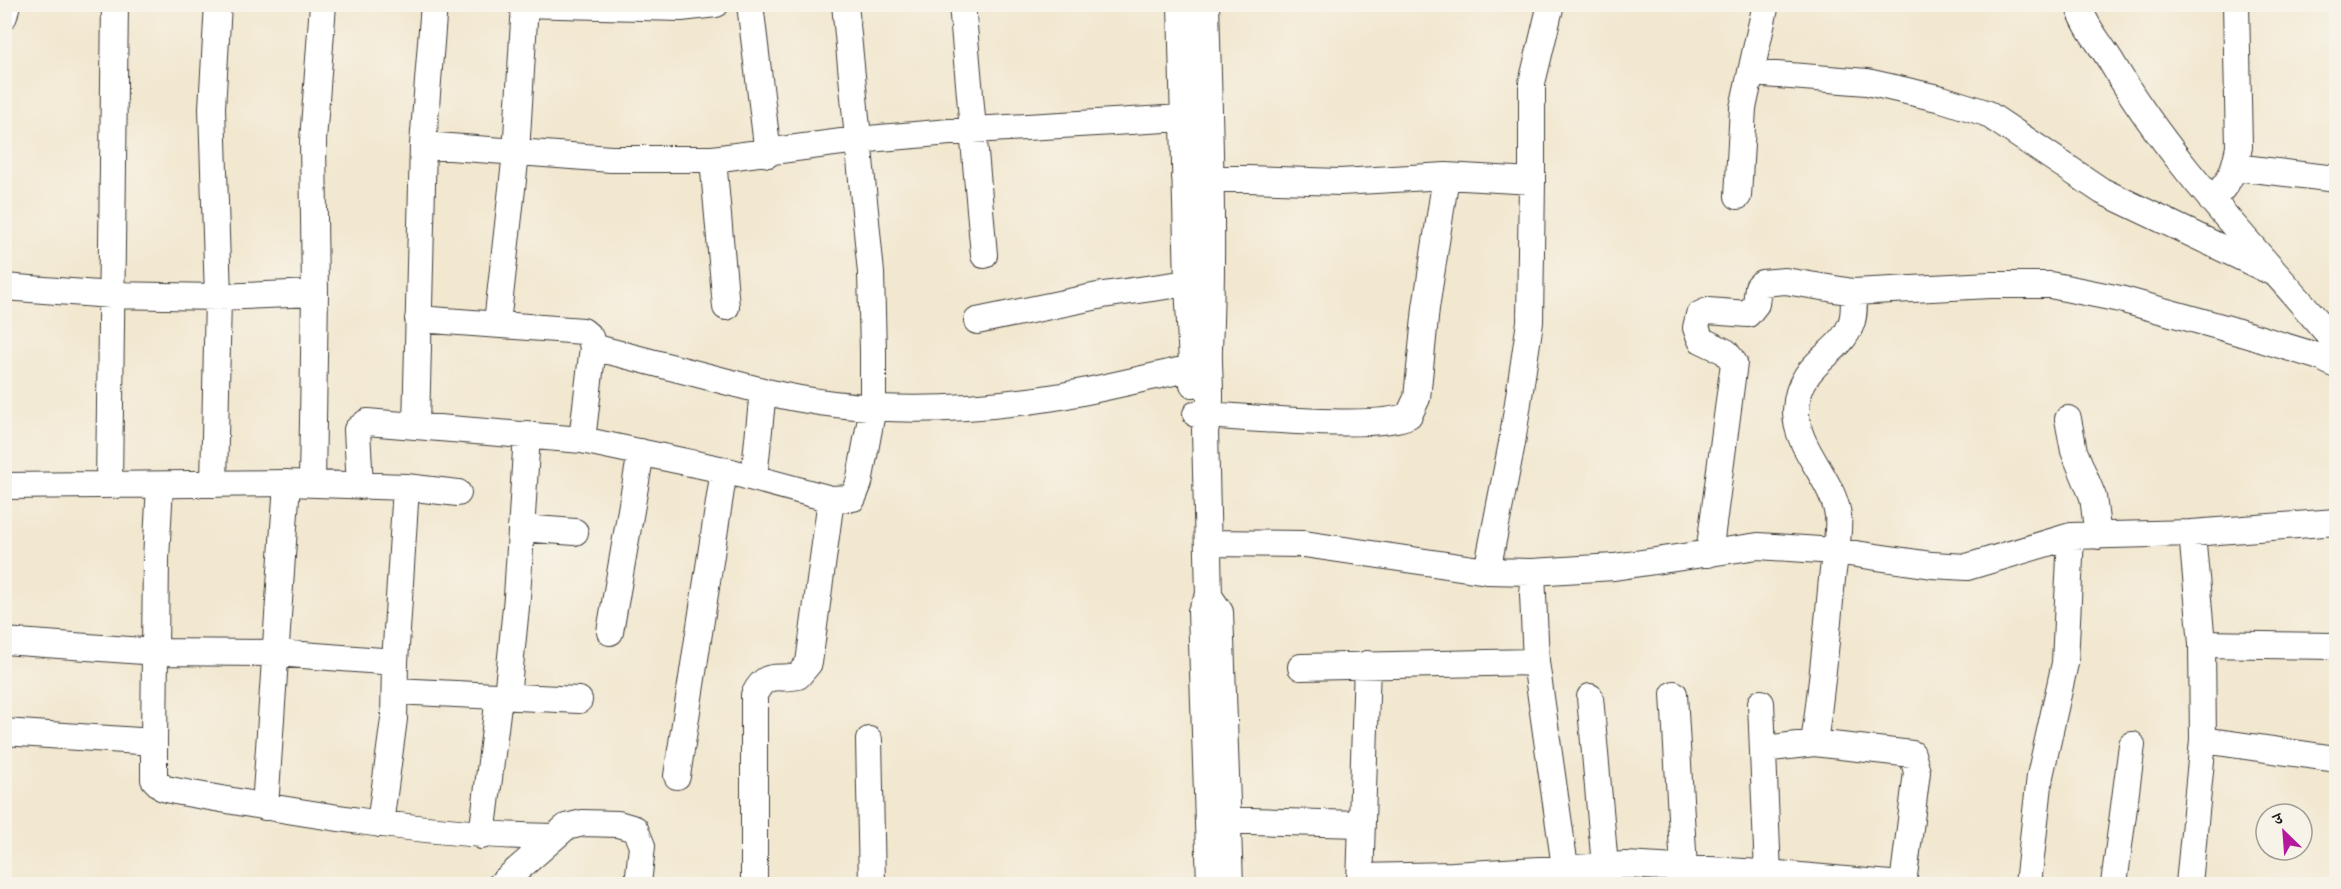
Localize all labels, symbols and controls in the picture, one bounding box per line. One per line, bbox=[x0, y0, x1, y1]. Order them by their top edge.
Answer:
north arrow bbox=[2254, 802, 2314, 862]
text: उ bbox=[2269, 808, 2287, 830]

